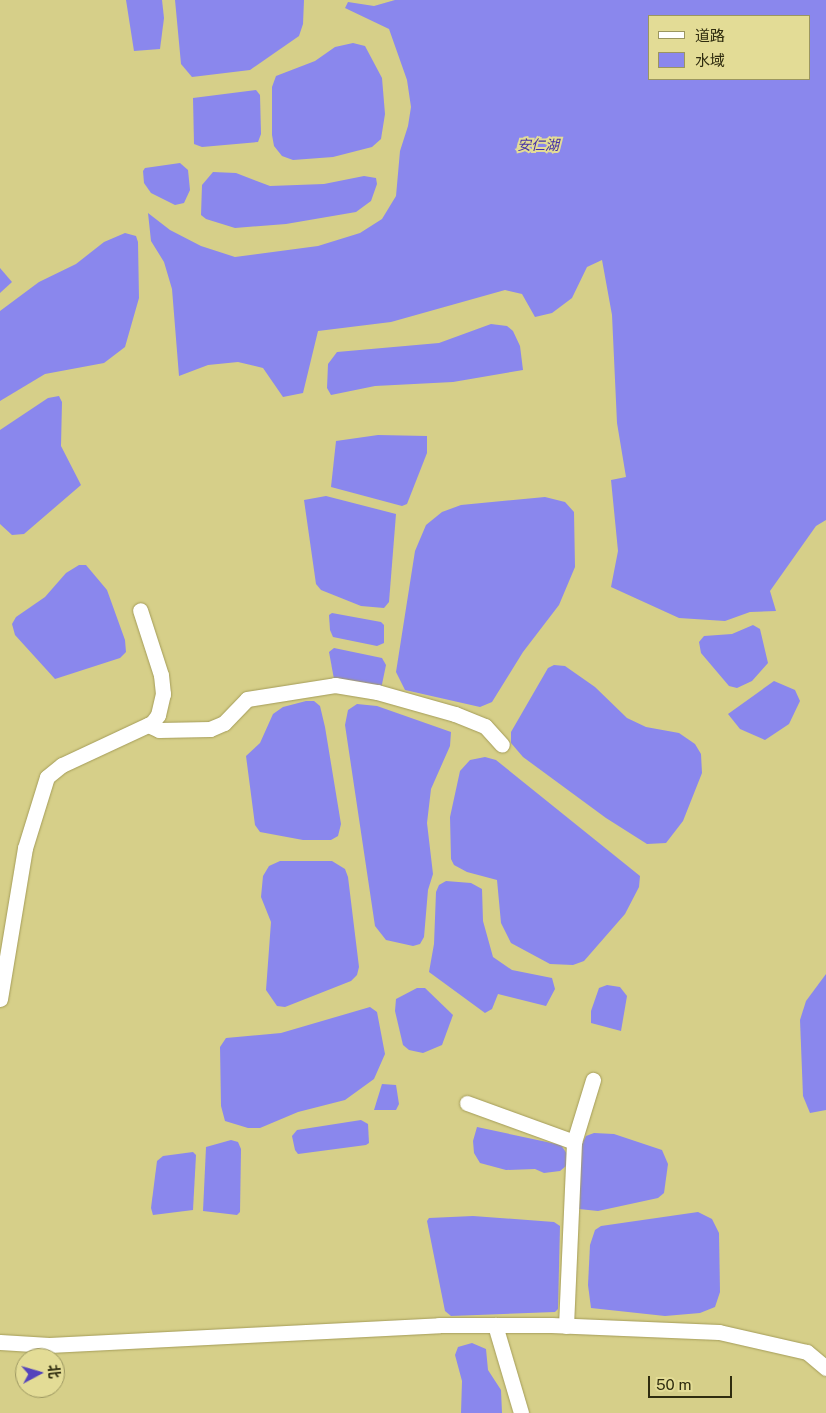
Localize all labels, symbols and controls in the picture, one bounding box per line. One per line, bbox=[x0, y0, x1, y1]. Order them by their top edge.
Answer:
legend bbox=[648, 15, 811, 80]
text: 道路 bbox=[695, 27, 725, 44]
text: 水域 bbox=[695, 52, 725, 69]
water label: 安仁湖 bbox=[517, 137, 559, 153]
north arrow bbox=[15, 1348, 65, 1398]
text: 北 bbox=[45, 1364, 63, 1379]
scale bar bbox=[651, 1366, 735, 1398]
text: 50 m bbox=[656, 1376, 691, 1393]

